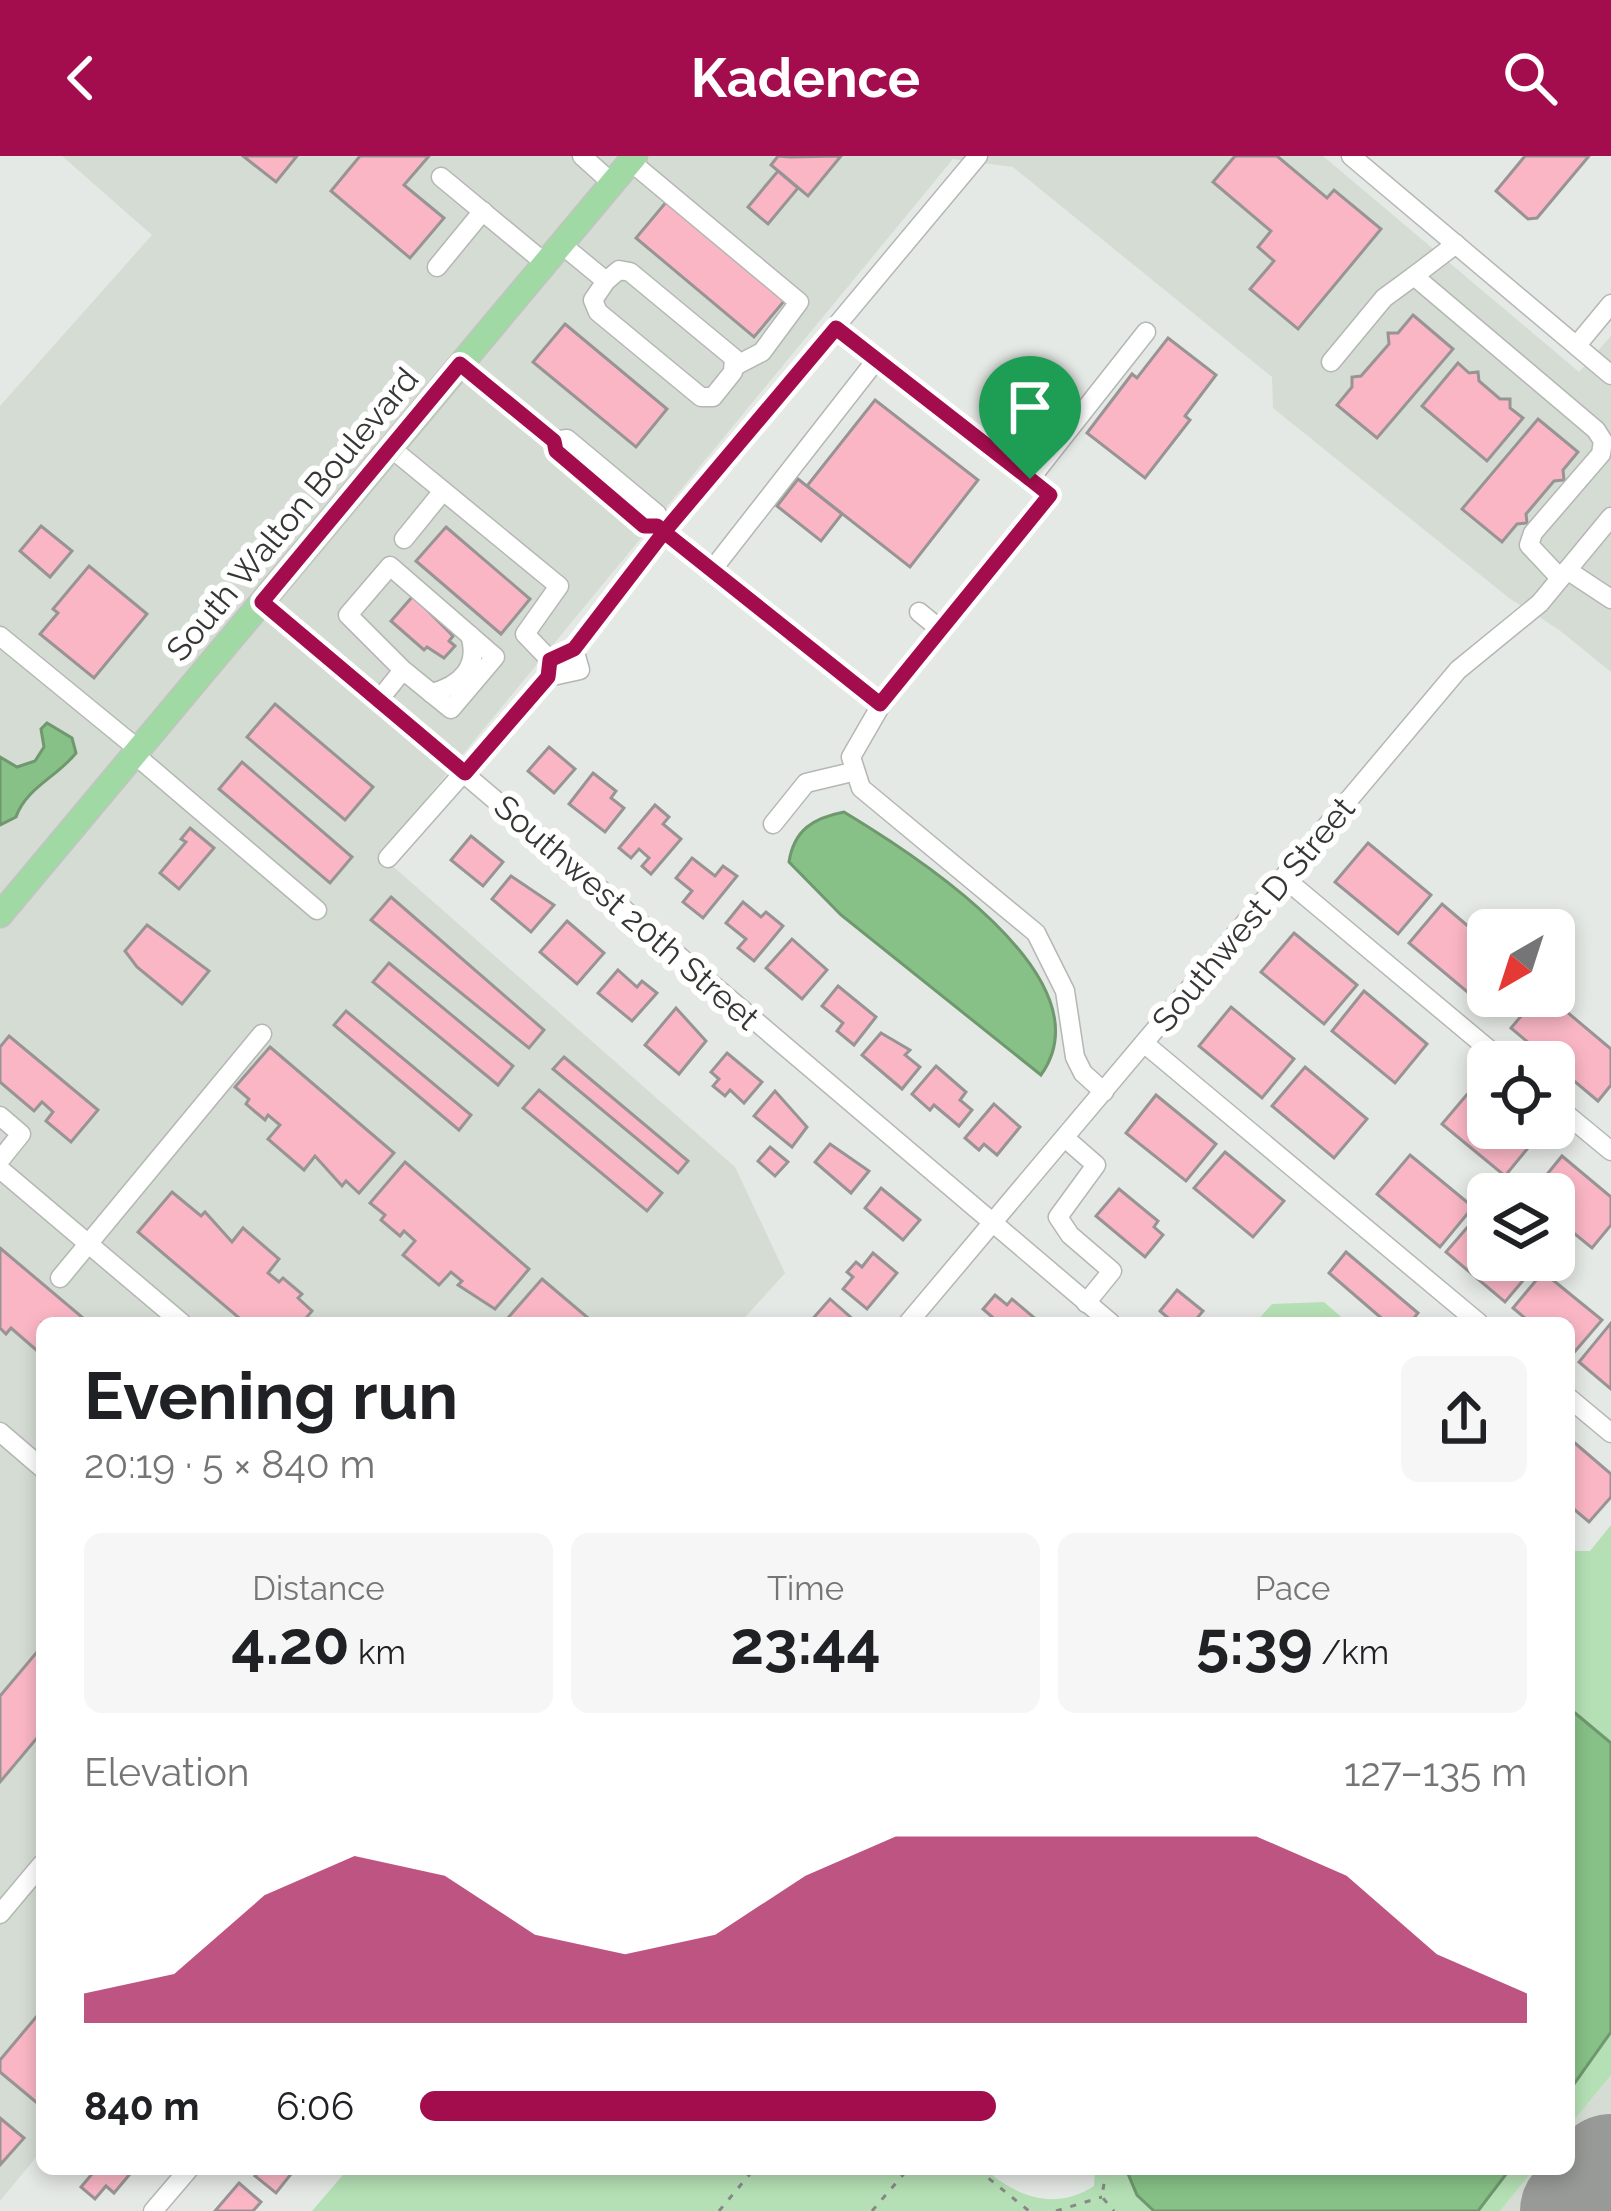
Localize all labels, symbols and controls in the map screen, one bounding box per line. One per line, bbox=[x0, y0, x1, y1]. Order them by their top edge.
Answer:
icon: back bbox=[48, 45, 114, 111]
icon: search bbox=[1497, 45, 1563, 111]
text: Kadence bbox=[691, 46, 920, 110]
pin bbox=[979, 356, 1081, 479]
street label: South Walton Boulevard bbox=[158, 360, 426, 669]
icon: arrive bbox=[997, 374, 1063, 440]
street label: Southwest 20th Street bbox=[486, 787, 767, 1038]
street label: Southwest D Street bbox=[1144, 789, 1363, 1039]
north arrow bbox=[1467, 909, 1575, 1017]
map controls bbox=[1467, 909, 1575, 1281]
button: locate bbox=[1467, 1041, 1575, 1149]
button: layers bbox=[1467, 1173, 1575, 1281]
button: share bbox=[1401, 1356, 1527, 1482]
text: Evening run bbox=[84, 1357, 458, 1434]
text: 20:19 · 5 × 840 m bbox=[84, 1441, 375, 1487]
text: Distance bbox=[252, 1569, 385, 1608]
text: Time bbox=[767, 1569, 844, 1608]
text: Pace bbox=[1255, 1569, 1330, 1608]
text: 4.20 bbox=[231, 1608, 350, 1678]
text: 23:44 bbox=[730, 1608, 881, 1678]
text: 5:39 bbox=[1196, 1608, 1313, 1678]
text: km bbox=[350, 1633, 406, 1672]
text: /km bbox=[1313, 1633, 1389, 1672]
text: Elevation bbox=[84, 1749, 250, 1795]
text: 127–135 m bbox=[1344, 1749, 1527, 1795]
text: 840 m bbox=[84, 2083, 199, 2129]
text: 6:06 bbox=[276, 2083, 354, 2129]

